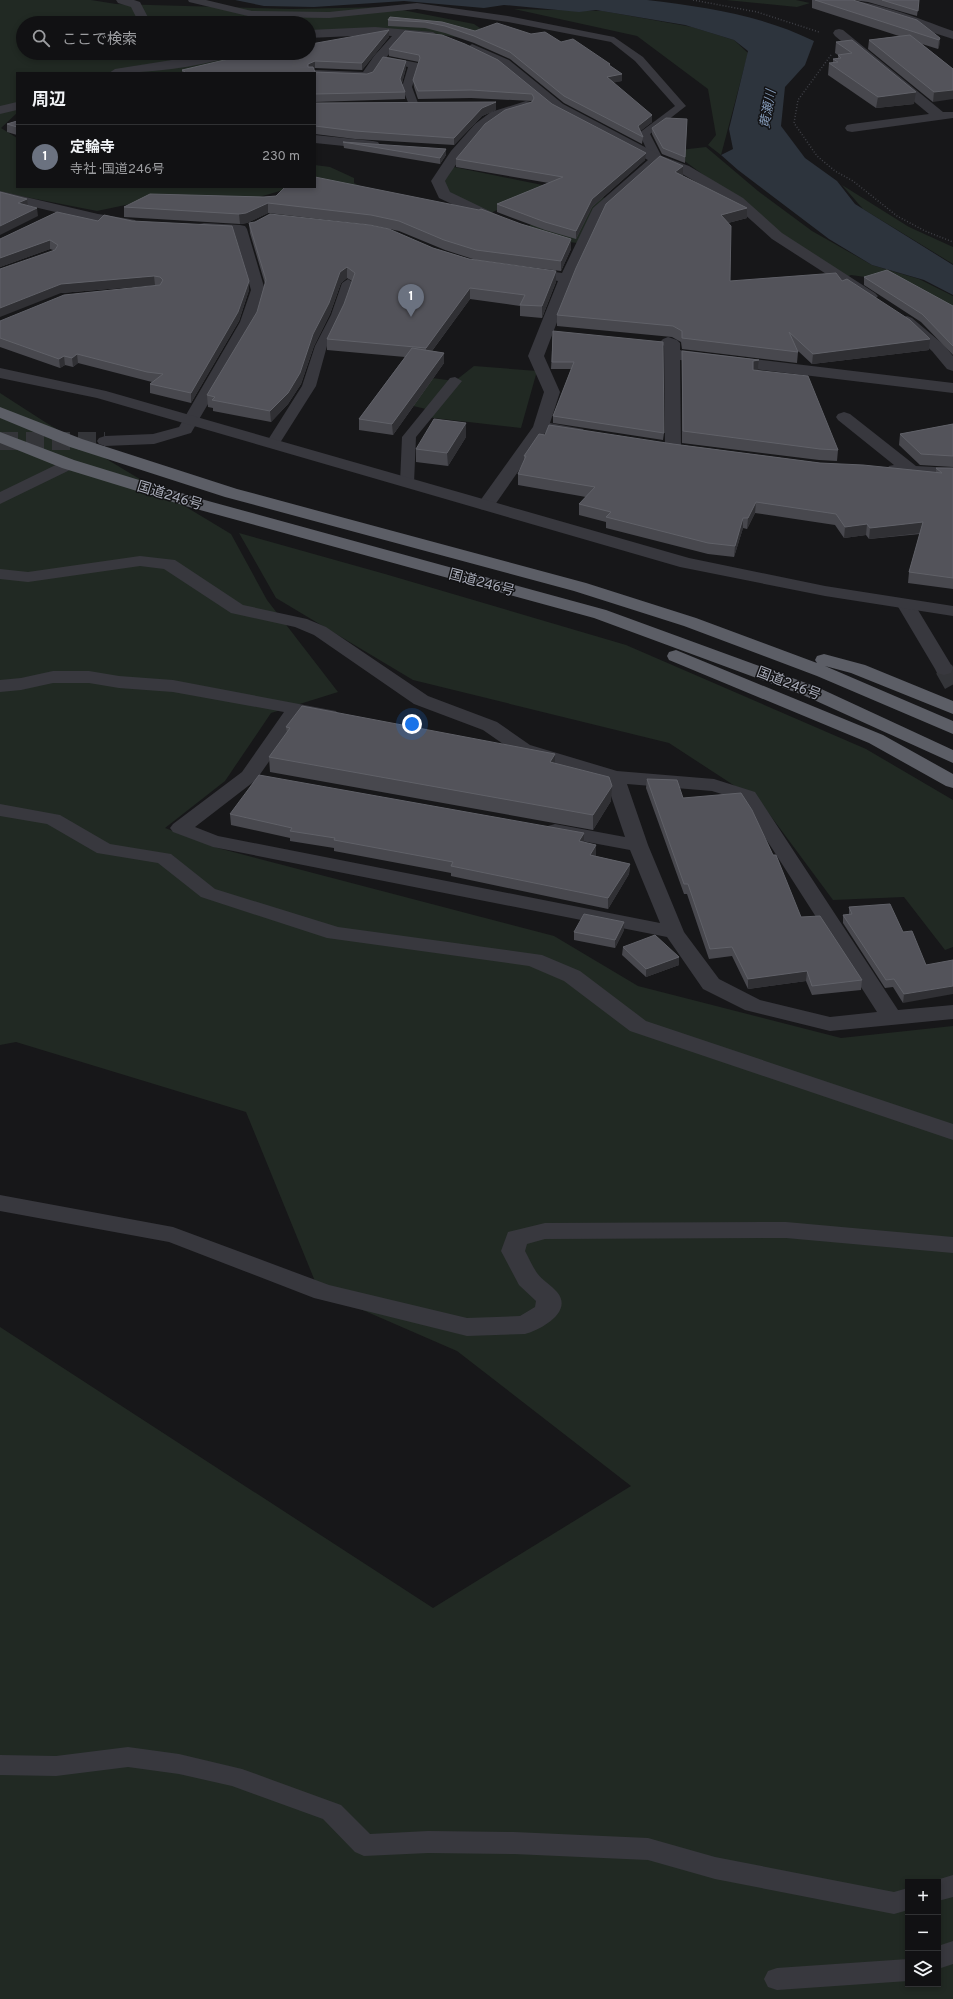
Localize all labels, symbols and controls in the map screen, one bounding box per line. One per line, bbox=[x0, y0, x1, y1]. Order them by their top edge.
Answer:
search box bbox=[16, 16, 316, 60]
icon: search bbox=[30, 27, 52, 49]
text: ここで検索 bbox=[62, 31, 137, 50]
water label: 黄瀬川 bbox=[758, 87, 781, 130]
text: 周辺 bbox=[32, 90, 66, 112]
text: 定輪寺 bbox=[70, 139, 115, 158]
text: 1 bbox=[42, 149, 48, 165]
text: 230 m bbox=[262, 149, 300, 165]
text: 寺社 · 国道246号 bbox=[70, 162, 165, 178]
pin: 1 bbox=[398, 284, 424, 317]
street label: 国道246号 bbox=[135, 478, 204, 514]
street label: 国道246号 bbox=[447, 567, 516, 600]
street label: 国道246号 bbox=[754, 664, 823, 704]
your location bbox=[402, 714, 422, 734]
map controls bbox=[905, 1879, 941, 1987]
button: + bbox=[905, 1879, 941, 1915]
button: − bbox=[905, 1915, 941, 1951]
button: layers bbox=[905, 1951, 941, 1987]

